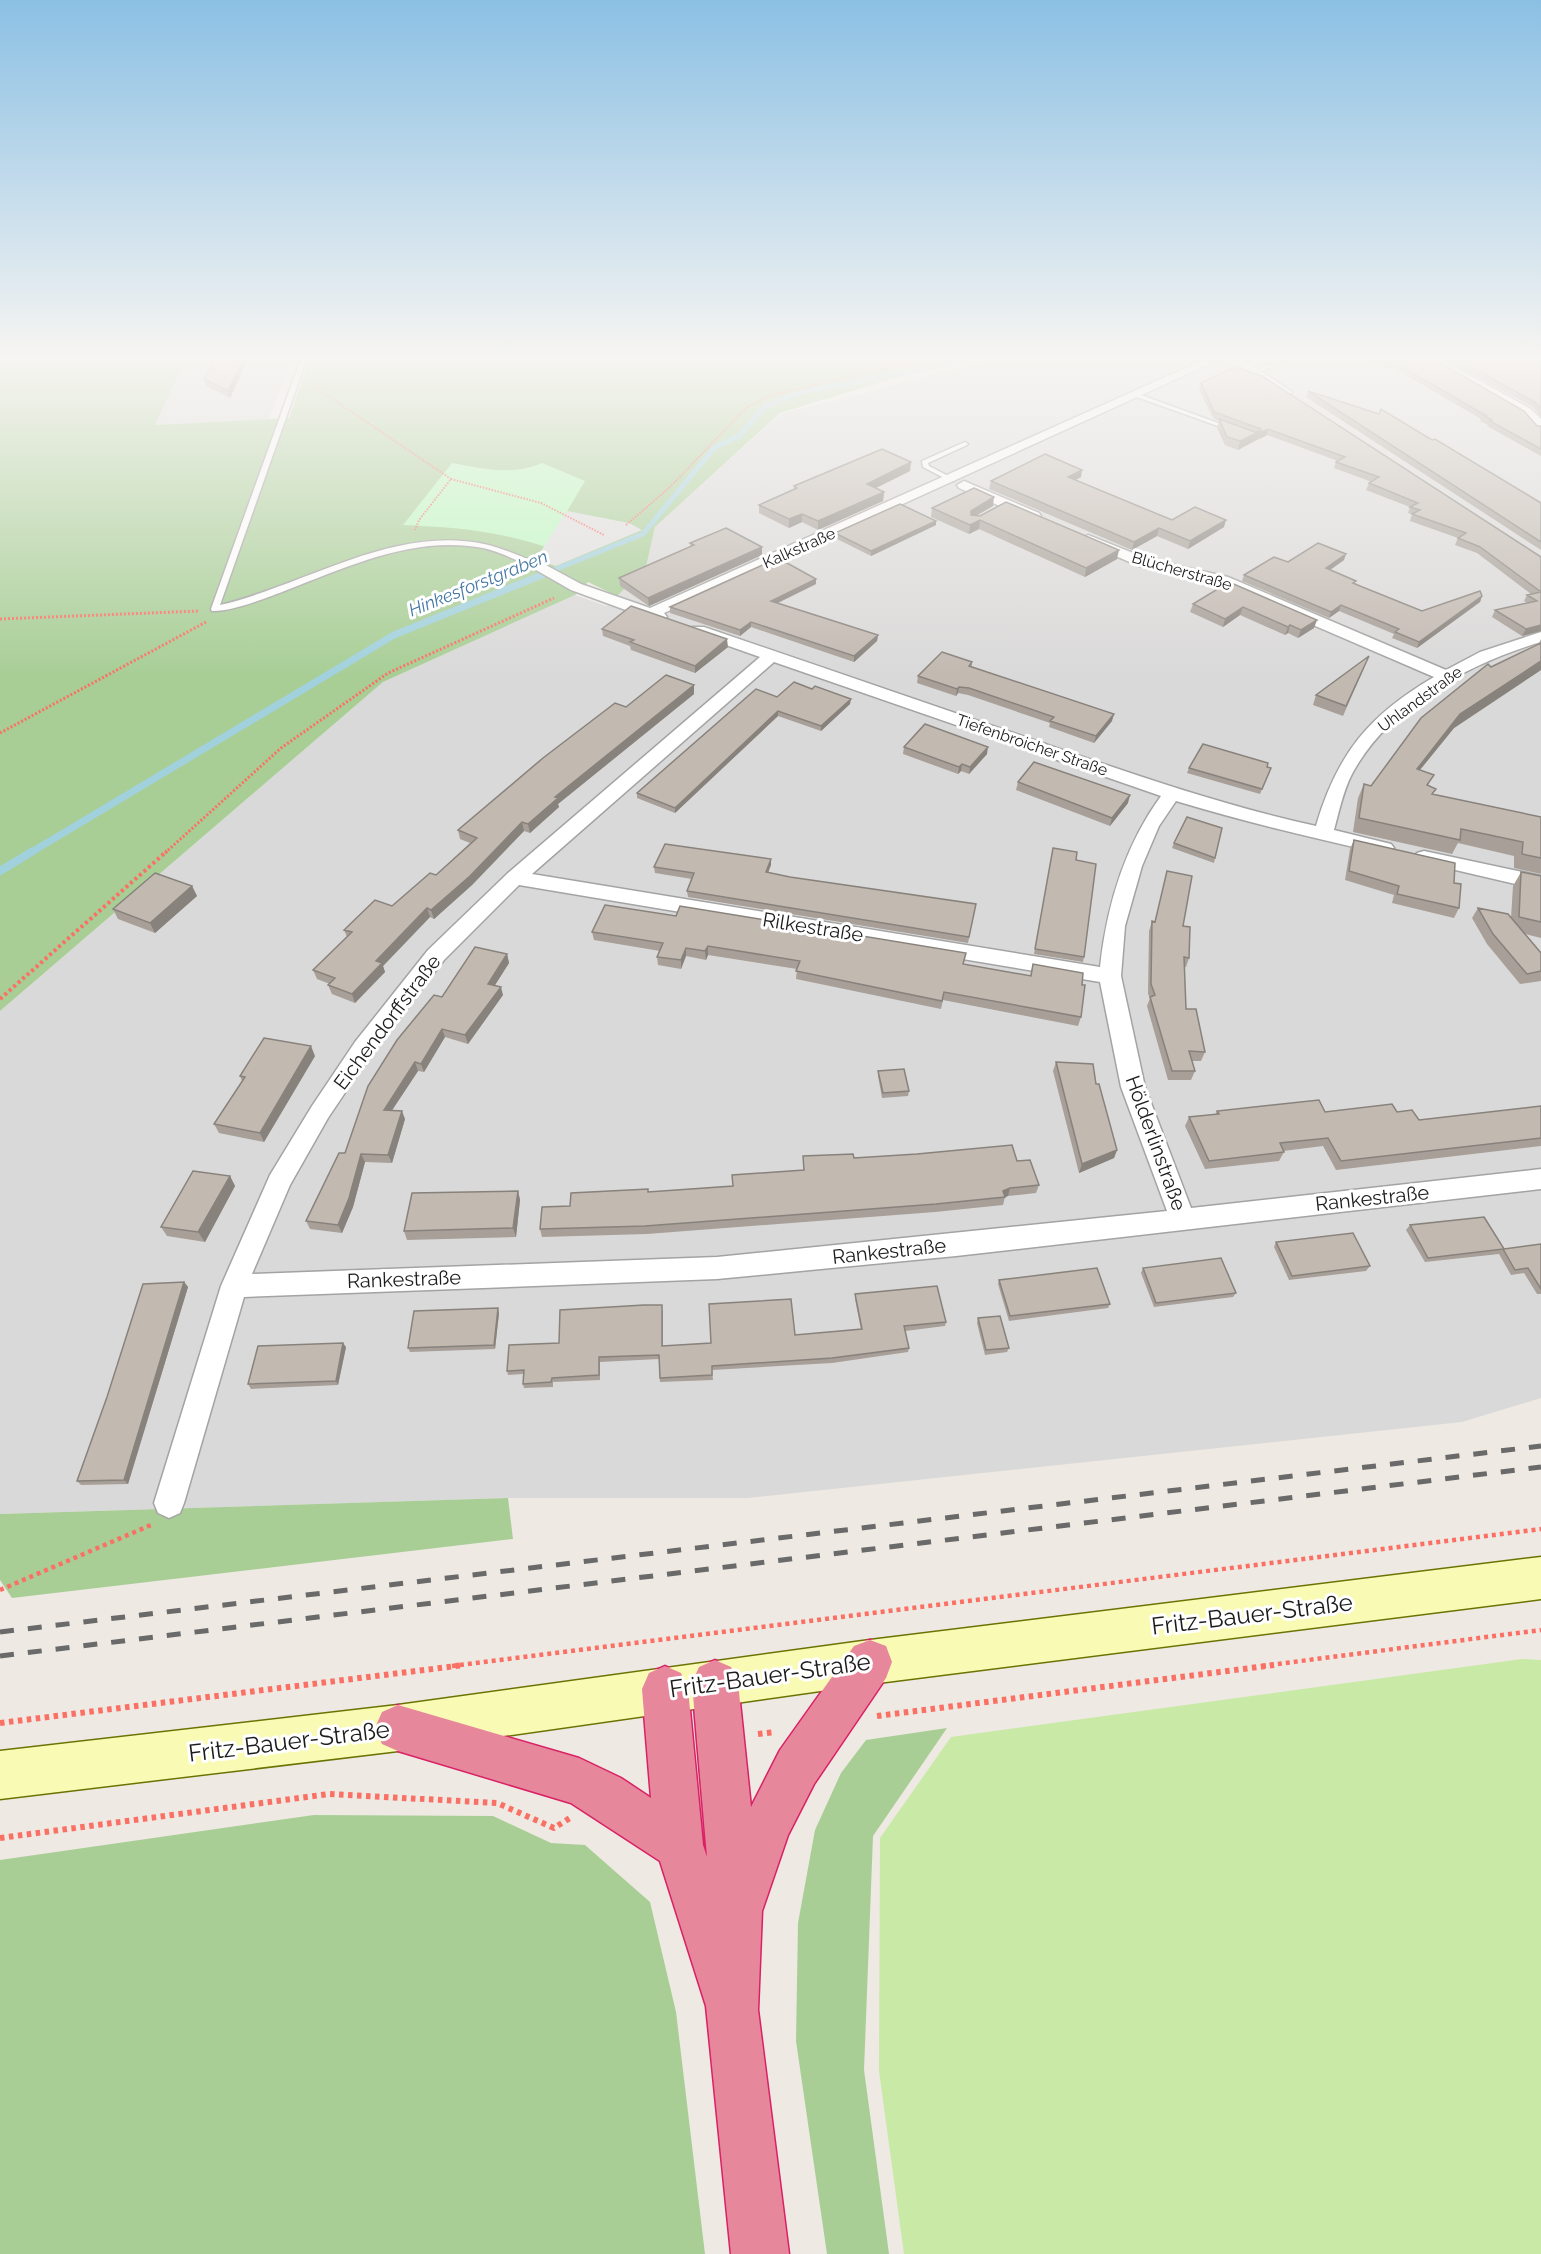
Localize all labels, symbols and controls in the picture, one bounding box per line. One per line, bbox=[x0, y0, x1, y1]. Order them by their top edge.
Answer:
street label: Kalkstraße bbox=[760, 524, 838, 572]
water label: Hinkesforstgraben bbox=[405, 546, 551, 620]
street label: Blücherstraße bbox=[1130, 548, 1234, 594]
street label: Uhlandstraße bbox=[1374, 662, 1466, 736]
street label: Tiefenbroicher Straße bbox=[954, 710, 1110, 780]
street label: Rilkestraße bbox=[761, 907, 865, 947]
street label: Eichendorffstraße bbox=[328, 950, 446, 1094]
street label: Hölderlinstraße bbox=[1121, 1072, 1192, 1214]
street label: Rankestraße bbox=[1314, 1180, 1430, 1216]
street label: Rankestraße bbox=[831, 1233, 947, 1269]
street label: Rankestraße bbox=[346, 1265, 462, 1293]
street label: Fritz-Bauer-Straße bbox=[1150, 1587, 1354, 1641]
street label: Fritz-Bauer-Straße bbox=[668, 1647, 872, 1703]
street label: Fritz-Bauer-Straße bbox=[187, 1714, 391, 1768]

